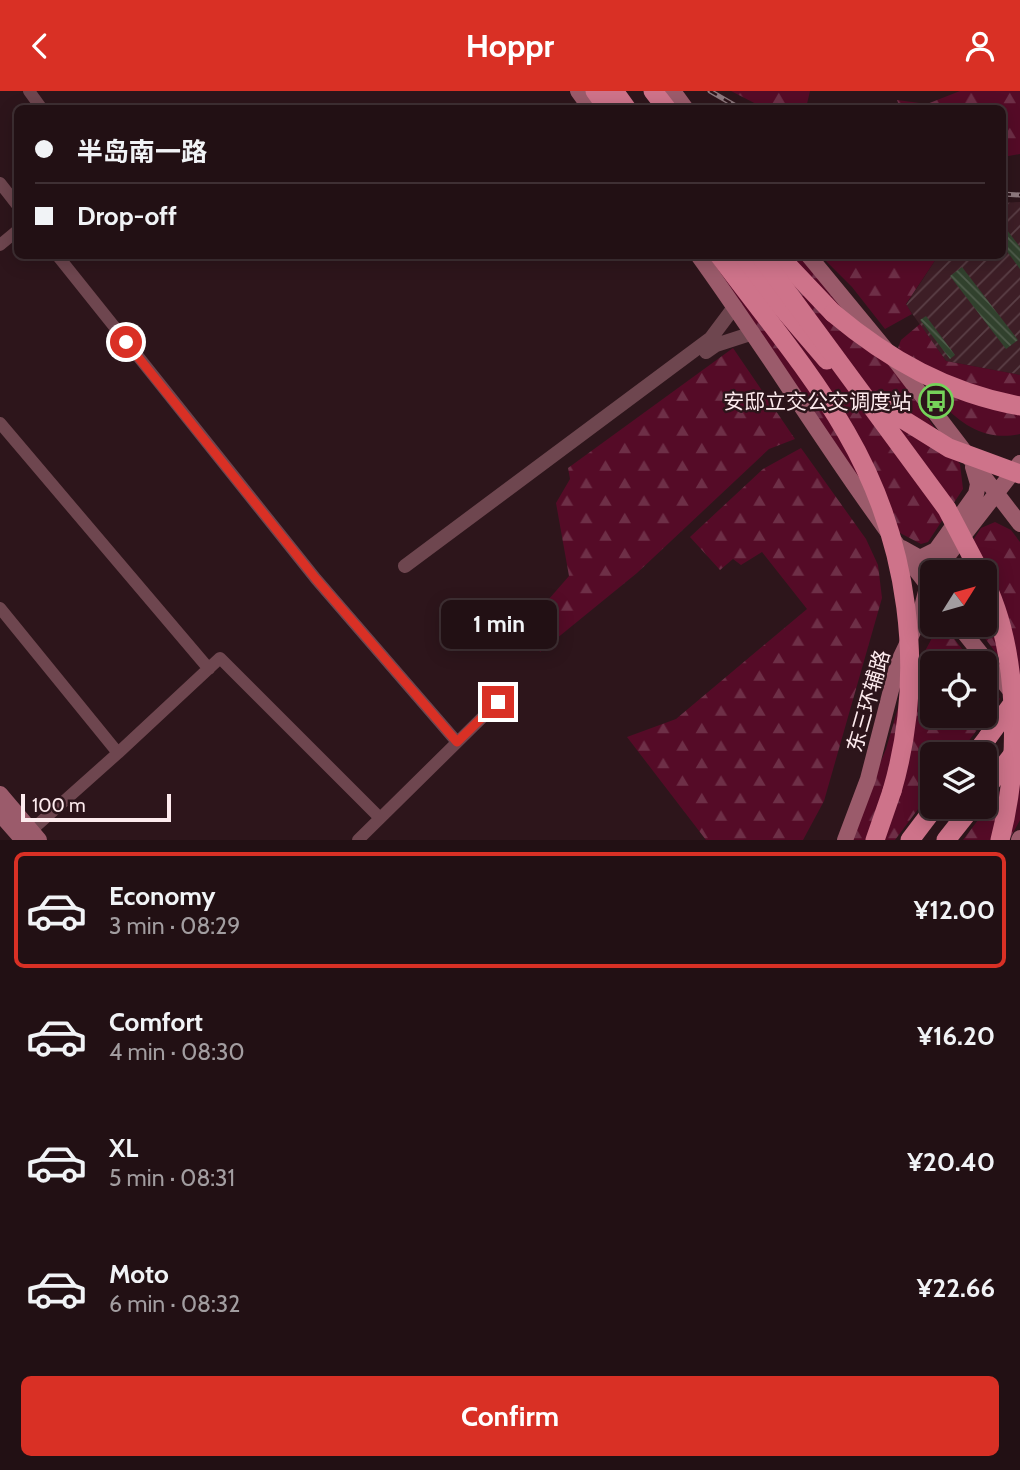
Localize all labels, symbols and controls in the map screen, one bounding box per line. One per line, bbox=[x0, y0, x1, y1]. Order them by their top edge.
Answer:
text: Hoppr bbox=[466, 26, 554, 65]
icon: back bbox=[21, 27, 59, 65]
icon: person bbox=[961, 27, 999, 65]
text: 半岛南一路 bbox=[77, 136, 207, 168]
text: Drop-off bbox=[77, 200, 177, 232]
route start bbox=[110, 326, 142, 358]
bus stop icon: 安邸立交公交调度站 bbox=[917, 382, 955, 420]
place label: 安邸立交公交调度站 bbox=[723, 389, 912, 414]
north arrow bbox=[920, 560, 998, 637]
map controls bbox=[920, 560, 997, 819]
callout: 1 min bbox=[440, 601, 556, 649]
text: 1 min bbox=[473, 610, 525, 638]
street label: 东三环辅路 bbox=[842, 647, 894, 755]
button: locate bbox=[920, 651, 997, 728]
route end bbox=[482, 686, 514, 718]
button: layers bbox=[920, 742, 997, 819]
scale bar bbox=[21, 791, 172, 823]
text: 100 m bbox=[32, 794, 86, 817]
icon: car bbox=[25, 879, 88, 942]
text: Economy bbox=[109, 880, 215, 912]
text: ¥12.00 bbox=[914, 894, 995, 926]
text: 3 min · 08:29 bbox=[109, 912, 240, 940]
icon: car bbox=[25, 1005, 88, 1068]
text: Comfort bbox=[109, 1006, 203, 1038]
text: ¥16.20 bbox=[917, 1020, 995, 1052]
text: 4 min · 08:30 bbox=[109, 1038, 244, 1066]
icon: car bbox=[25, 1131, 88, 1194]
text: XL bbox=[109, 1132, 138, 1164]
text: ¥20.40 bbox=[907, 1146, 995, 1178]
text: 5 min · 08:31 bbox=[109, 1164, 235, 1192]
icon: car bbox=[25, 1257, 88, 1320]
text: Moto bbox=[109, 1258, 169, 1290]
text: ¥22.66 bbox=[917, 1272, 995, 1304]
text: 6 min · 08:32 bbox=[109, 1290, 240, 1318]
button: Confirm bbox=[21, 1376, 999, 1456]

